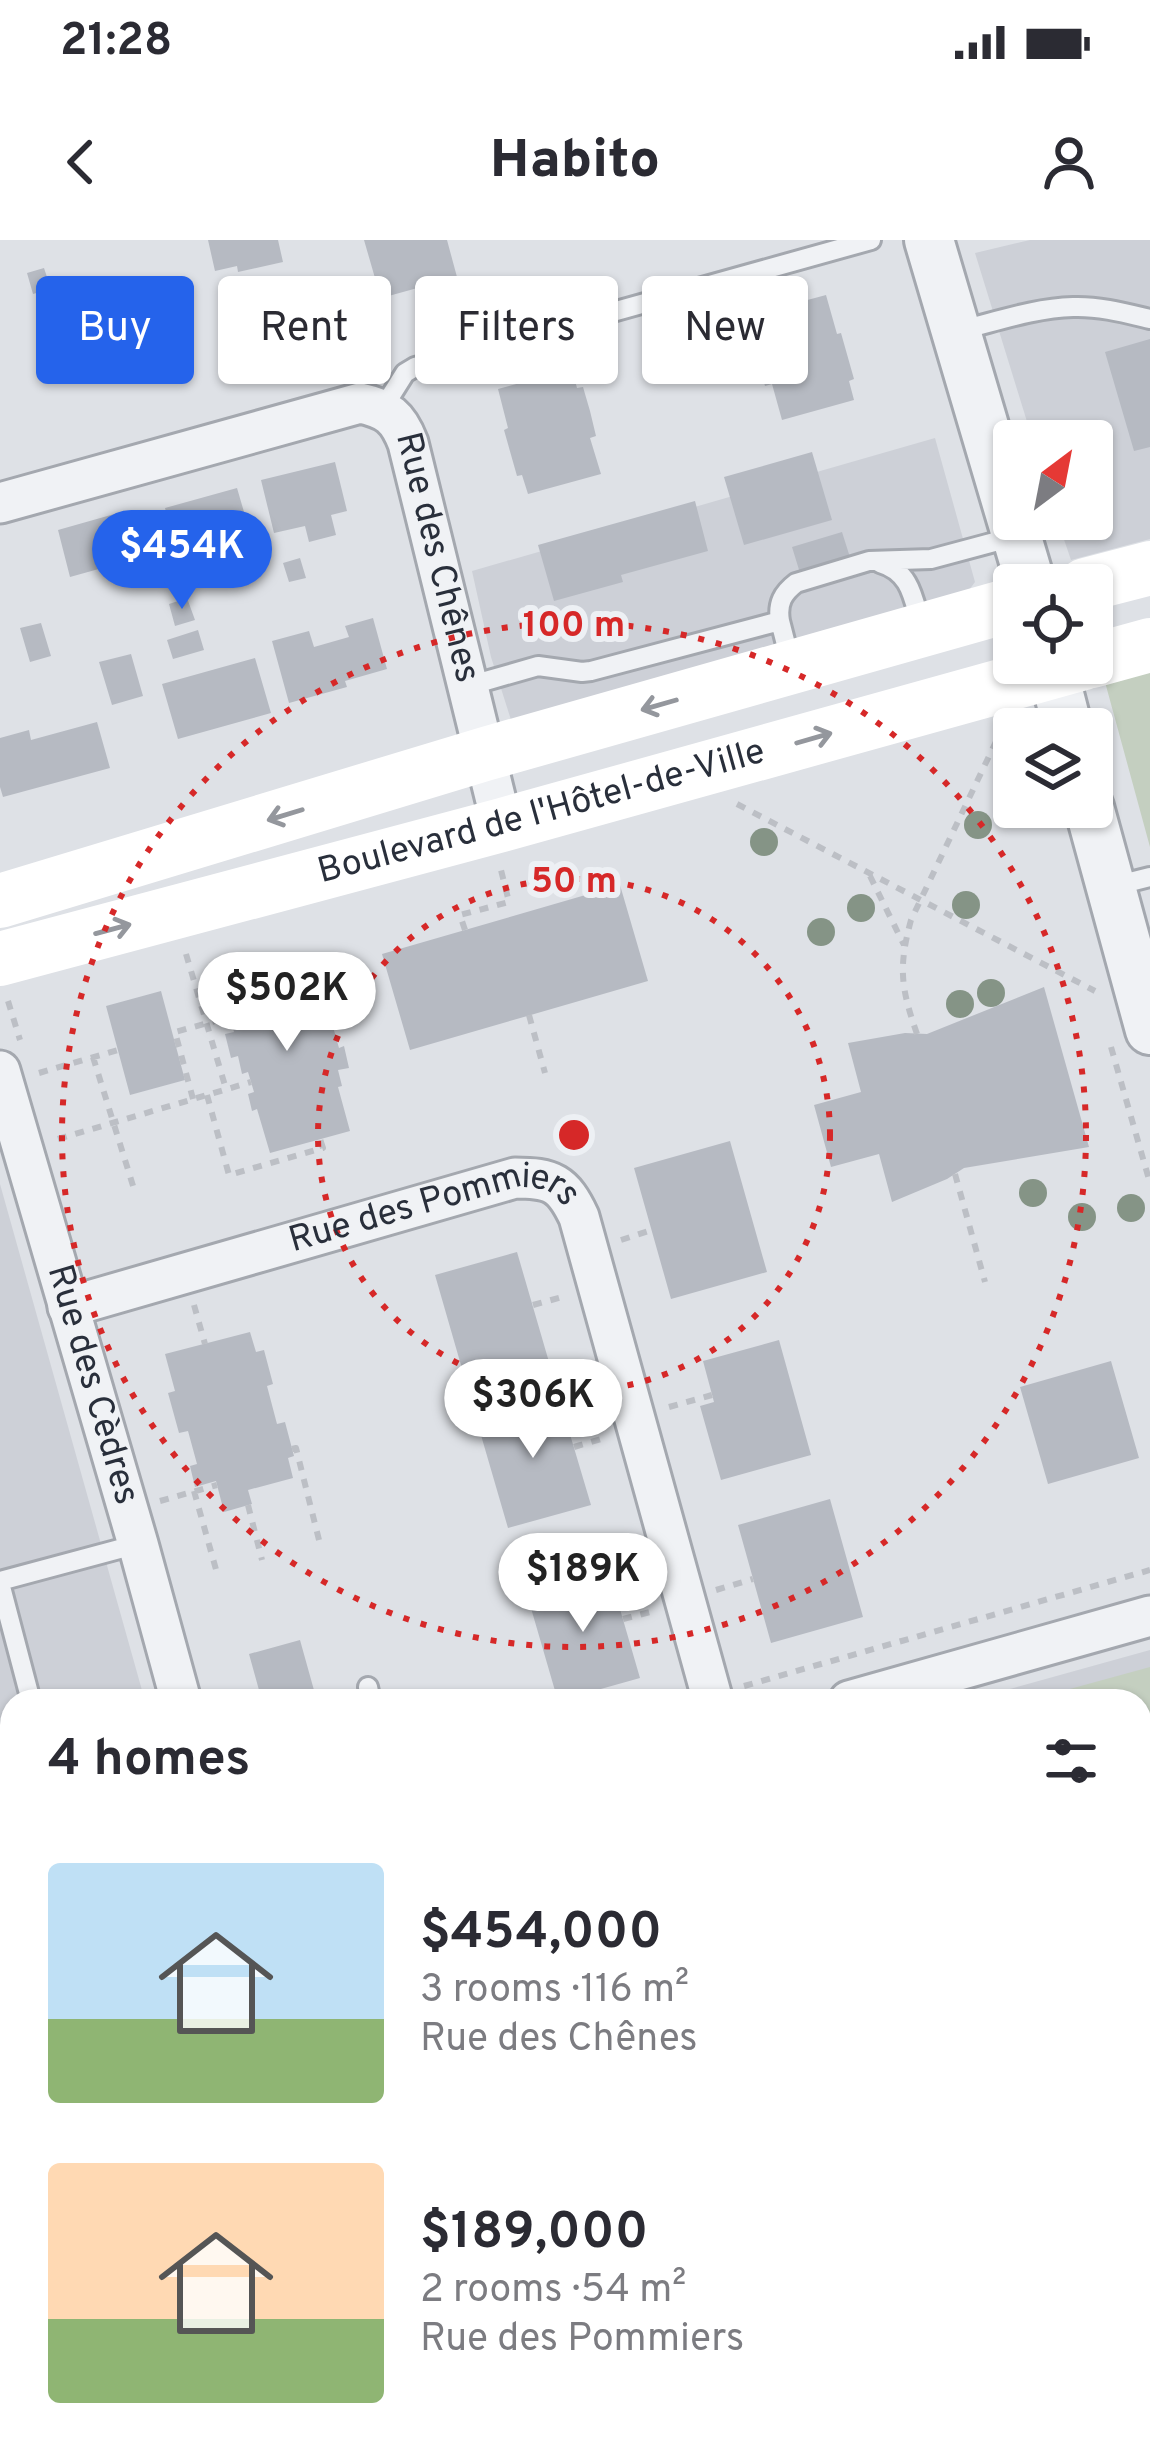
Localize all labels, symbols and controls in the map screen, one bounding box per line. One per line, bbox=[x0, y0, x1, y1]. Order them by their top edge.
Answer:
text: 21:28 bbox=[60, 14, 172, 71]
text: Habito bbox=[490, 128, 660, 197]
icon: back bbox=[48, 129, 114, 195]
icon: person bbox=[1036, 129, 1102, 195]
chip: Buy bbox=[36, 276, 194, 384]
chip: Rent bbox=[218, 276, 391, 384]
chip: Filters bbox=[415, 276, 618, 384]
chip: New bbox=[642, 276, 808, 384]
north arrow bbox=[993, 420, 1113, 540]
map controls bbox=[993, 420, 1113, 828]
street label: Rue des Chênes bbox=[383, 428, 489, 688]
pin: $454K bbox=[98, 510, 266, 612]
text: $454K bbox=[119, 524, 245, 573]
button: locate bbox=[993, 564, 1113, 684]
text: 100 m bbox=[523, 604, 625, 650]
one-way arrow bbox=[641, 695, 679, 717]
button: layers bbox=[993, 708, 1113, 828]
one-way arrow bbox=[794, 726, 832, 748]
street label: Boulevard de l'Hôtel-de-Ville bbox=[313, 730, 770, 896]
one-way arrow bbox=[267, 805, 305, 827]
text: 50 m bbox=[531, 860, 617, 906]
one-way arrow bbox=[93, 916, 131, 938]
pin: $502K bbox=[203, 952, 371, 1054]
text: $502K bbox=[225, 966, 349, 1015]
centre of rings bbox=[553, 1114, 595, 1156]
street label: Rue des Pommiers bbox=[284, 1154, 590, 1265]
street label: Rue des Cèdres bbox=[35, 1260, 148, 1510]
pin: $306K bbox=[449, 1359, 617, 1461]
text: $306K bbox=[471, 1373, 595, 1422]
pin: $189K bbox=[499, 1533, 667, 1635]
text: $189K bbox=[525, 1547, 641, 1596]
icon: filters bbox=[1038, 1728, 1104, 1794]
text: 4 homes bbox=[48, 1729, 250, 1794]
text: $454,000 bbox=[420, 1902, 662, 1967]
icon: home bbox=[144, 1911, 288, 2055]
text: 3 rooms · 116 m² bbox=[420, 1967, 689, 2016]
text: Rue des Chênes bbox=[420, 2016, 698, 2065]
text: $189,000 bbox=[420, 2202, 648, 2267]
icon: home bbox=[144, 2211, 288, 2355]
text: 2 rooms · 54 m² bbox=[420, 2267, 686, 2316]
text: Rue des Pommiers bbox=[420, 2316, 744, 2365]

